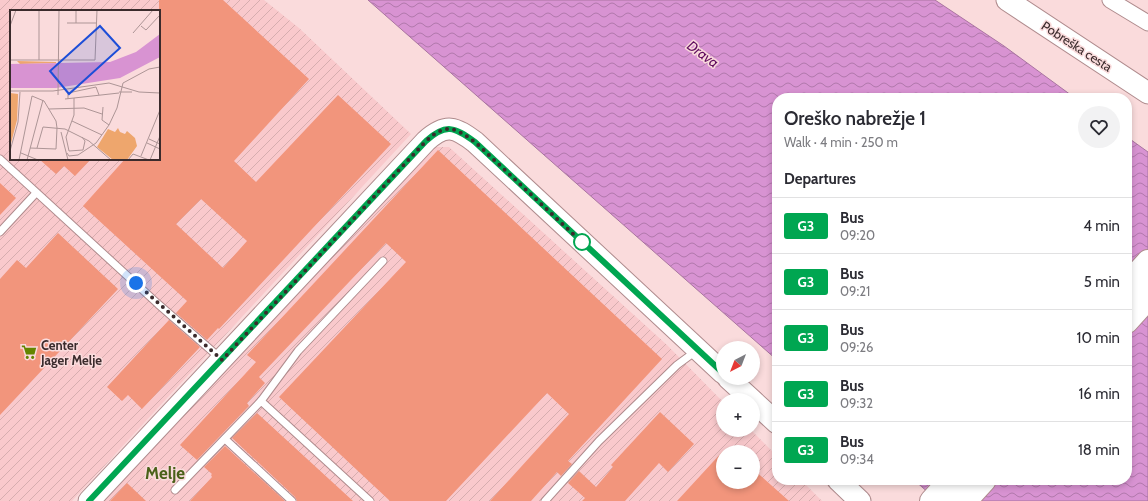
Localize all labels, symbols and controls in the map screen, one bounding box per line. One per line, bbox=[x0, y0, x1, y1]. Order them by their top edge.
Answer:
inset map bbox=[10, 10, 160, 160]
street label: Pobreška cesta bbox=[1039, 17, 1116, 75]
water label: Drava bbox=[684, 37, 722, 71]
button: heart bbox=[1078, 106, 1120, 148]
text: Oreško nabrežje 1 bbox=[784, 107, 926, 130]
text: Walk · 4 min · 250 m bbox=[784, 134, 898, 150]
text: Departures bbox=[784, 170, 856, 188]
text: Bus bbox=[840, 209, 864, 227]
text: G3 bbox=[798, 217, 814, 235]
text: 4 min bbox=[1083, 217, 1120, 235]
text: 09:20 bbox=[840, 227, 875, 243]
unlabelled marker bbox=[573, 233, 591, 251]
text: Bus bbox=[840, 265, 864, 283]
your location bbox=[126, 273, 146, 293]
text: G3 bbox=[798, 273, 814, 291]
text: 5 min bbox=[1084, 273, 1120, 291]
text: 09:21 bbox=[840, 283, 870, 299]
text: Bus bbox=[840, 321, 864, 339]
text: G3 bbox=[798, 329, 814, 347]
text: 10 min bbox=[1077, 329, 1120, 347]
place label: Center Jager Melje bbox=[40, 337, 102, 368]
text: 09:26 bbox=[840, 339, 873, 355]
north arrow bbox=[716, 341, 760, 385]
map controls bbox=[716, 341, 760, 489]
supermarket icon: Center Jager Melje bbox=[20, 343, 38, 361]
text: Bus bbox=[840, 377, 864, 395]
text: G3 bbox=[798, 385, 814, 403]
text: 16 min bbox=[1078, 385, 1120, 403]
button: + bbox=[716, 393, 760, 437]
text: 09:32 bbox=[840, 395, 873, 411]
text: Bus bbox=[840, 433, 864, 451]
text: G3 bbox=[798, 441, 814, 459]
text: 18 min bbox=[1078, 441, 1120, 459]
button: − bbox=[716, 445, 760, 489]
text: 09:34 bbox=[840, 451, 874, 467]
district label: Melje bbox=[145, 463, 185, 483]

